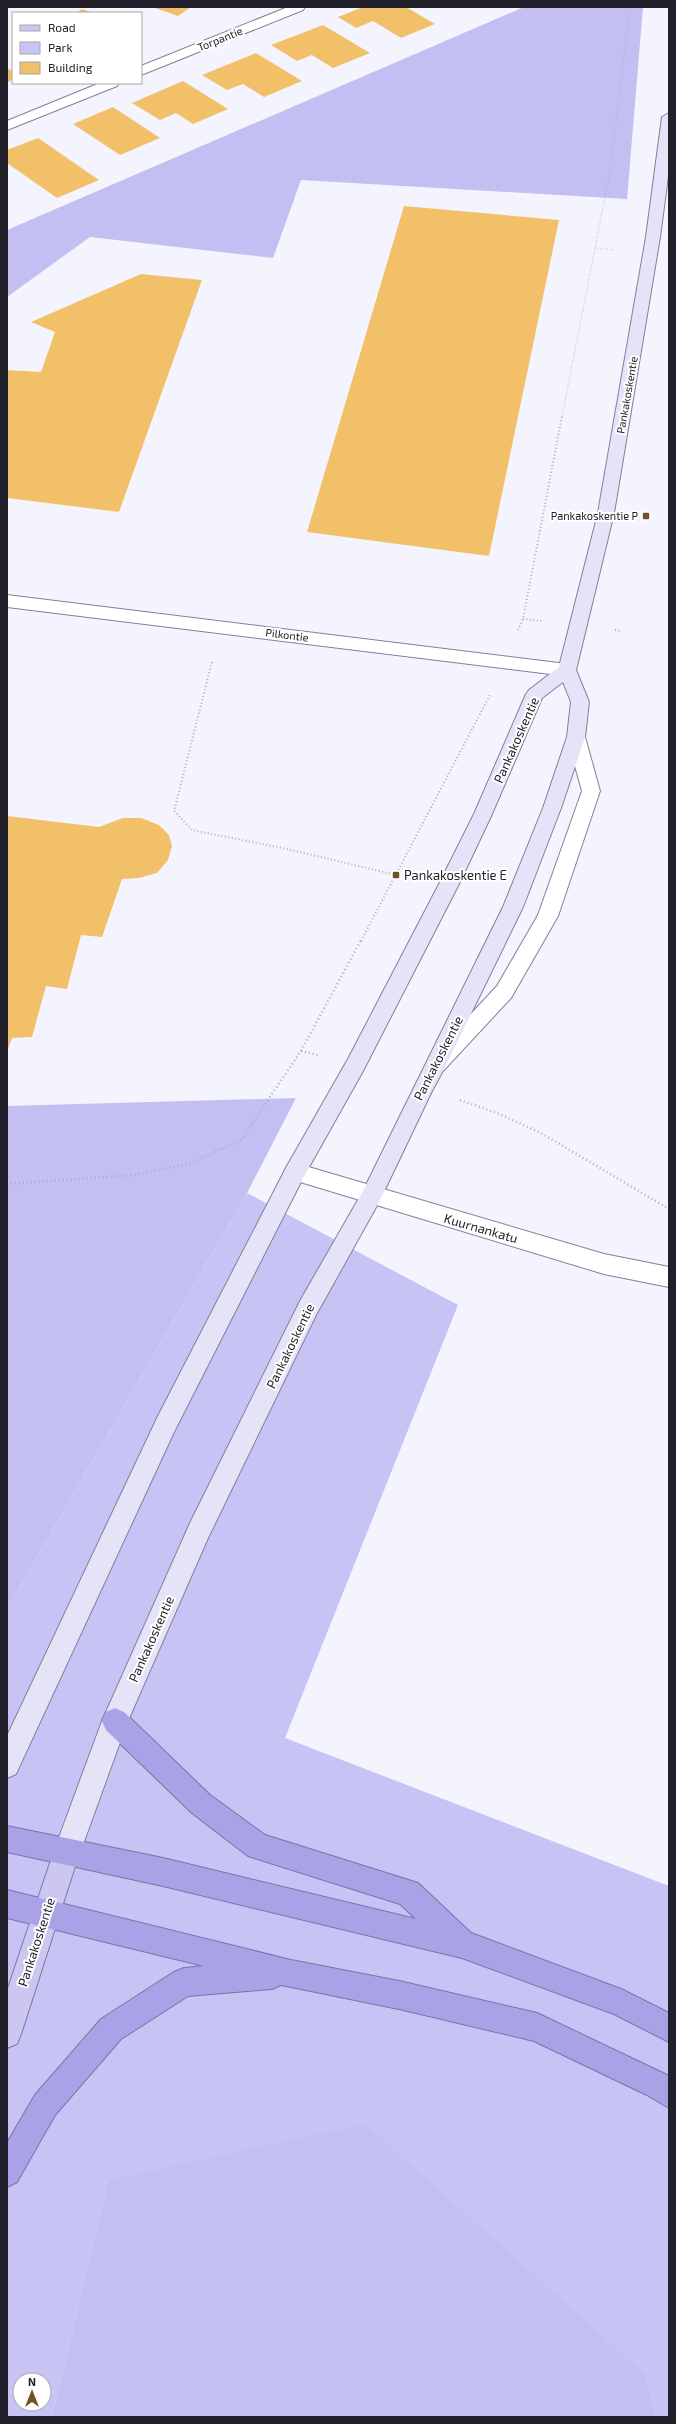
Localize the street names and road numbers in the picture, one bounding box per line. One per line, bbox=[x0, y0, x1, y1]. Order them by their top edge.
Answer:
street label: Torpantie bbox=[195, 24, 244, 53]
street label: Pankakoskentie bbox=[613, 355, 640, 435]
street label: Pilkontie bbox=[265, 625, 309, 644]
street label: Pankakoskentie bbox=[490, 694, 542, 786]
street label: Pankakoskentie bbox=[410, 1013, 466, 1103]
street label: Kuurnankatu bbox=[442, 1210, 520, 1246]
street label: Pankakoskentie bbox=[263, 1301, 317, 1391]
street label: Pankakoskentie bbox=[125, 1593, 177, 1685]
street label: Pankakoskentie bbox=[14, 1895, 58, 1989]

